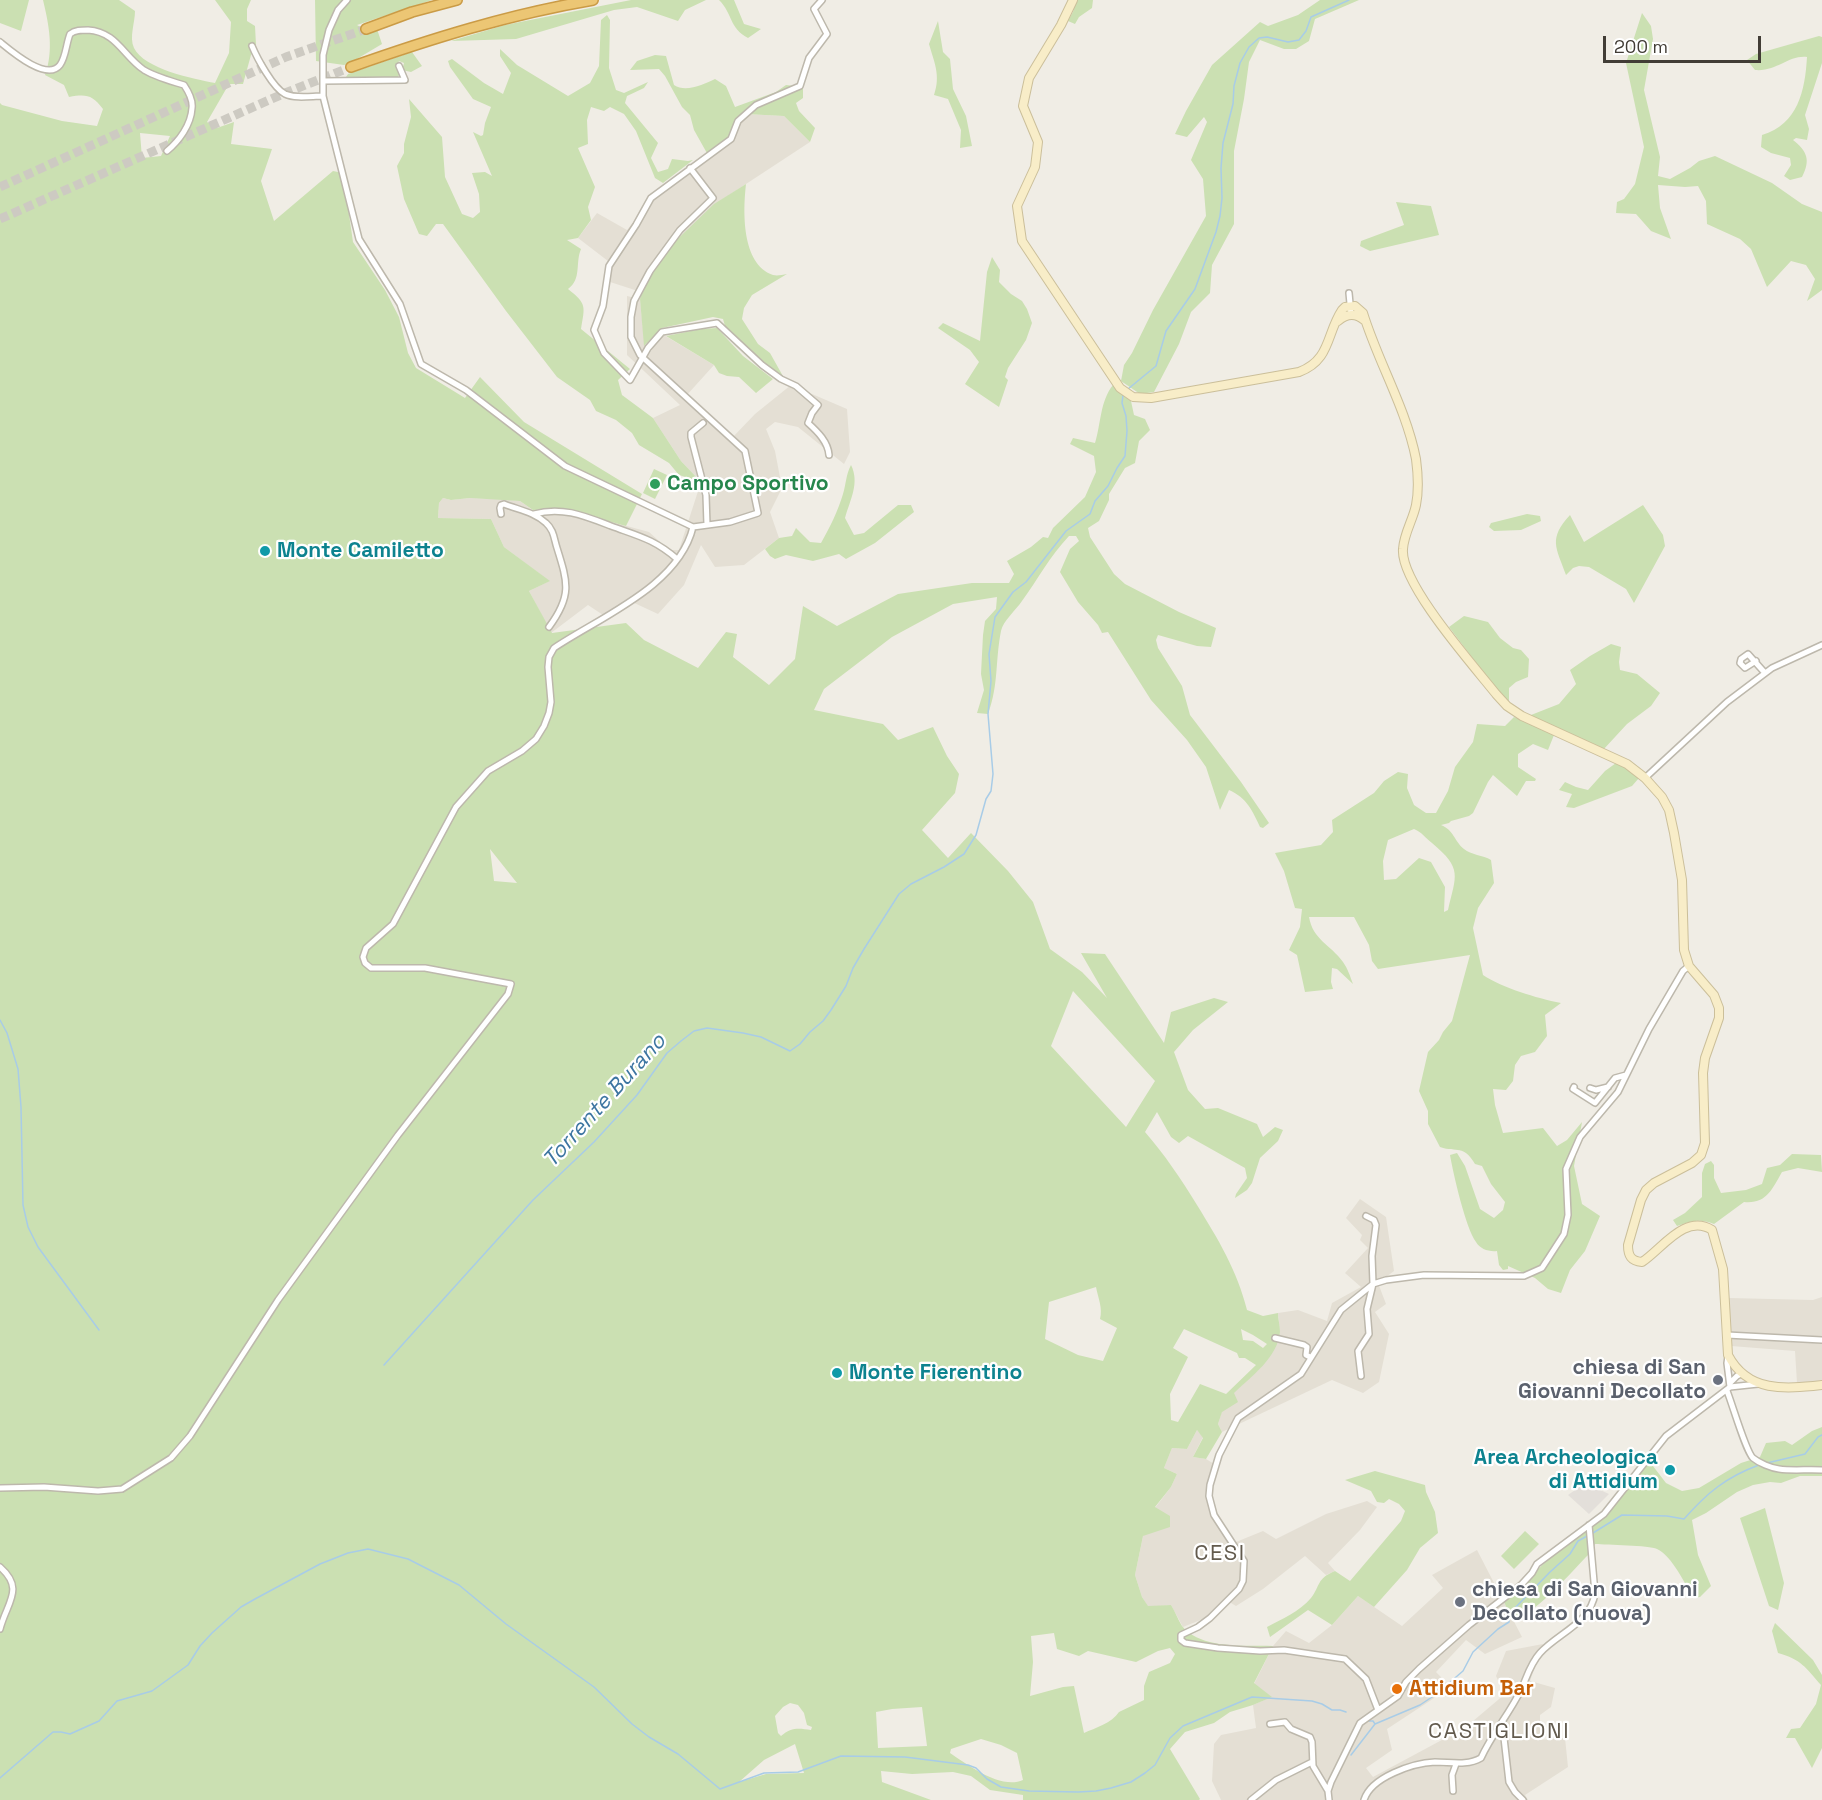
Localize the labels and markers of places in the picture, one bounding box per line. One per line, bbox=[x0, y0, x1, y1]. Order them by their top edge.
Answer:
place label: Campo Sportivo bbox=[667, 471, 829, 497]
marker: Campo Sportivo bbox=[648, 477, 662, 491]
place label: Monte Camiletto bbox=[277, 538, 444, 564]
marker: Monte Camiletto bbox=[258, 544, 272, 558]
place label: chiesa di San Giovanni Decollato bbox=[1518, 1355, 1706, 1405]
place label: Monte Fierentino bbox=[849, 1360, 1022, 1386]
marker: Monte Fierentino bbox=[830, 1366, 844, 1380]
marker: chiesa di San Giovanni Decollato bbox=[1711, 1373, 1725, 1387]
place label: Area Archeologica di Attidium bbox=[1474, 1445, 1658, 1495]
marker: Area Archeologica di Attidium bbox=[1663, 1463, 1677, 1477]
place label: chiesa di San Giovanni Decollato (nuova) bbox=[1472, 1577, 1698, 1627]
marker: chiesa di San Giovanni Decollato (nuova) bbox=[1453, 1595, 1467, 1609]
place label: Attidium Bar bbox=[1409, 1676, 1534, 1702]
marker: Attidium Bar bbox=[1390, 1682, 1404, 1696]

